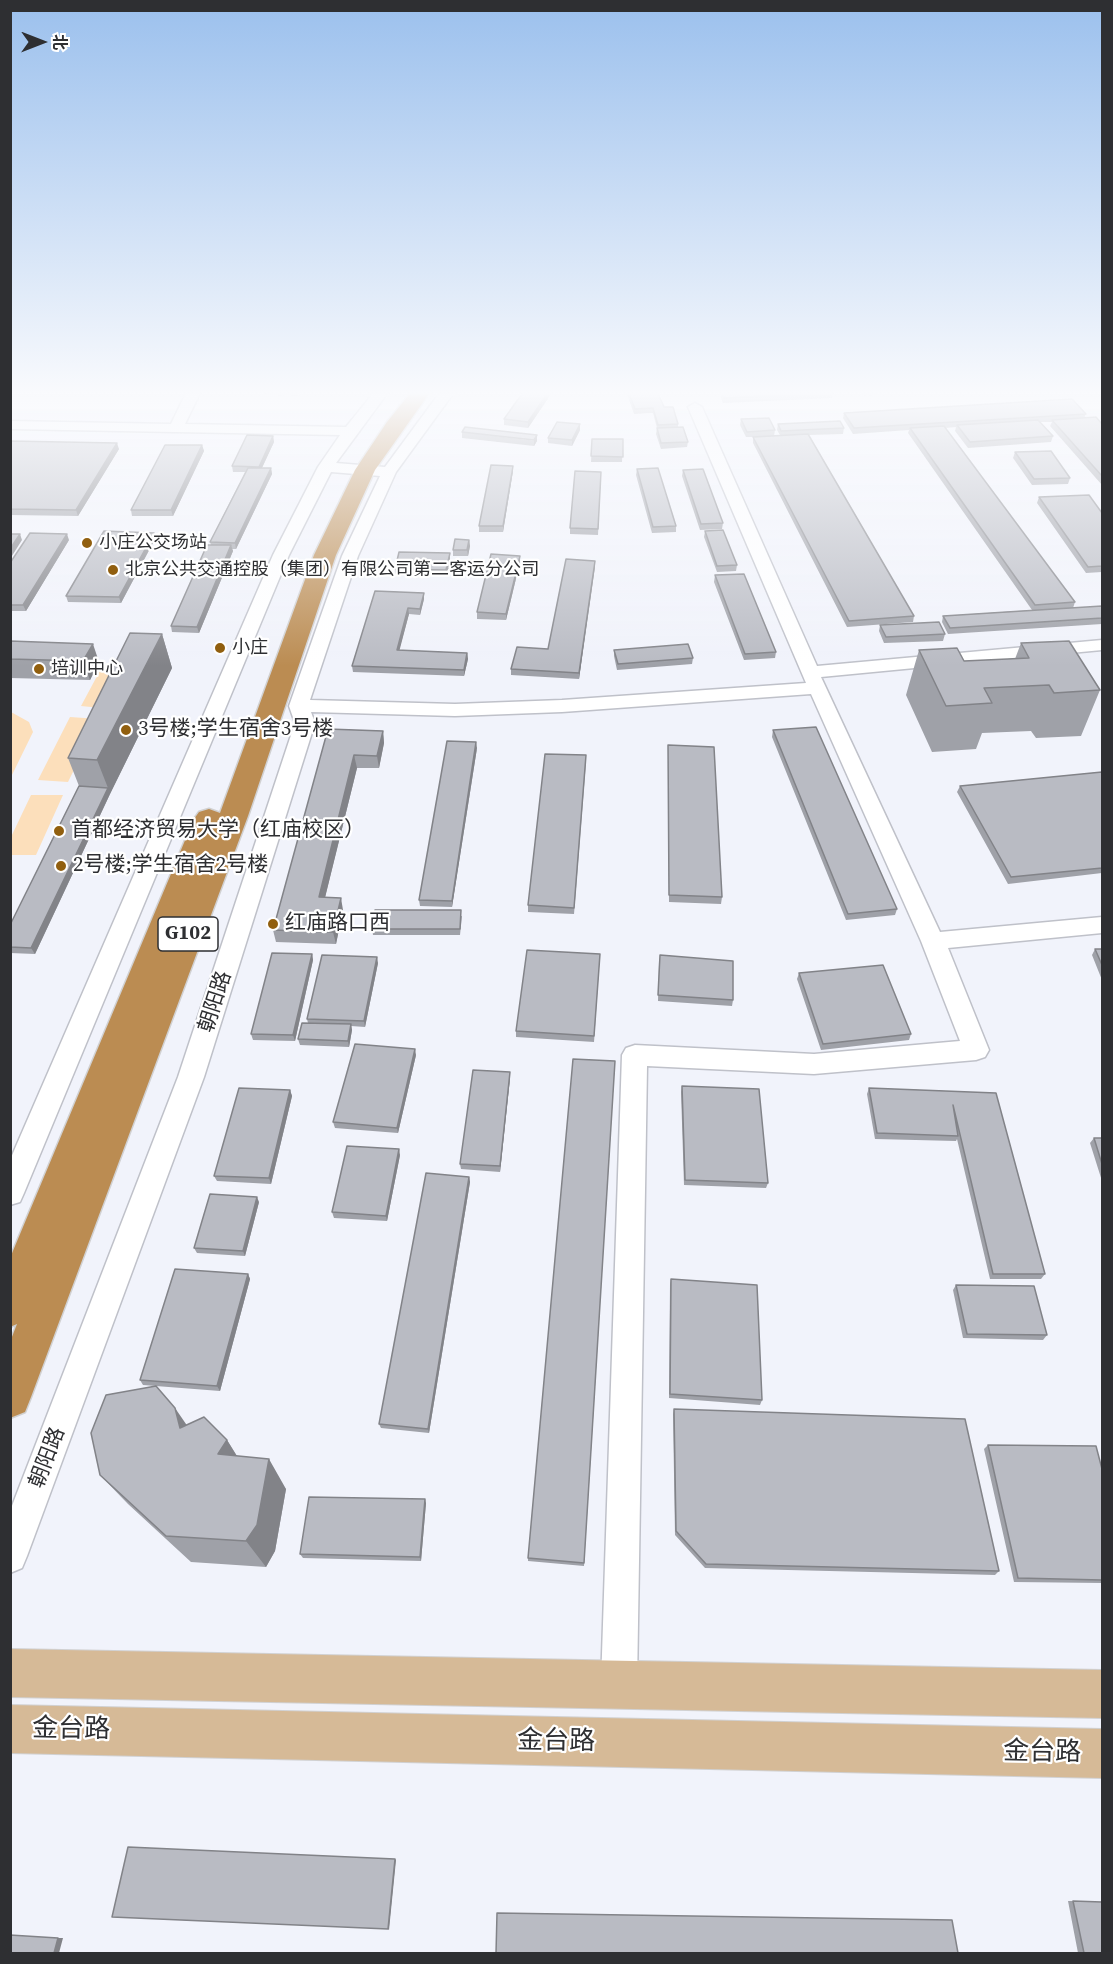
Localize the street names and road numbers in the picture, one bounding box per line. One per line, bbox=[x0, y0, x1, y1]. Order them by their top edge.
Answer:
road number: G102 bbox=[158, 917, 218, 951]
street label: 朝阳路 bbox=[194, 968, 238, 1036]
street label: 朝阳路 bbox=[25, 1424, 71, 1492]
street label: 金台路 bbox=[32, 1714, 110, 1746]
street label: 金台路 bbox=[517, 1726, 595, 1758]
street label: 金台路 bbox=[1003, 1737, 1081, 1769]

